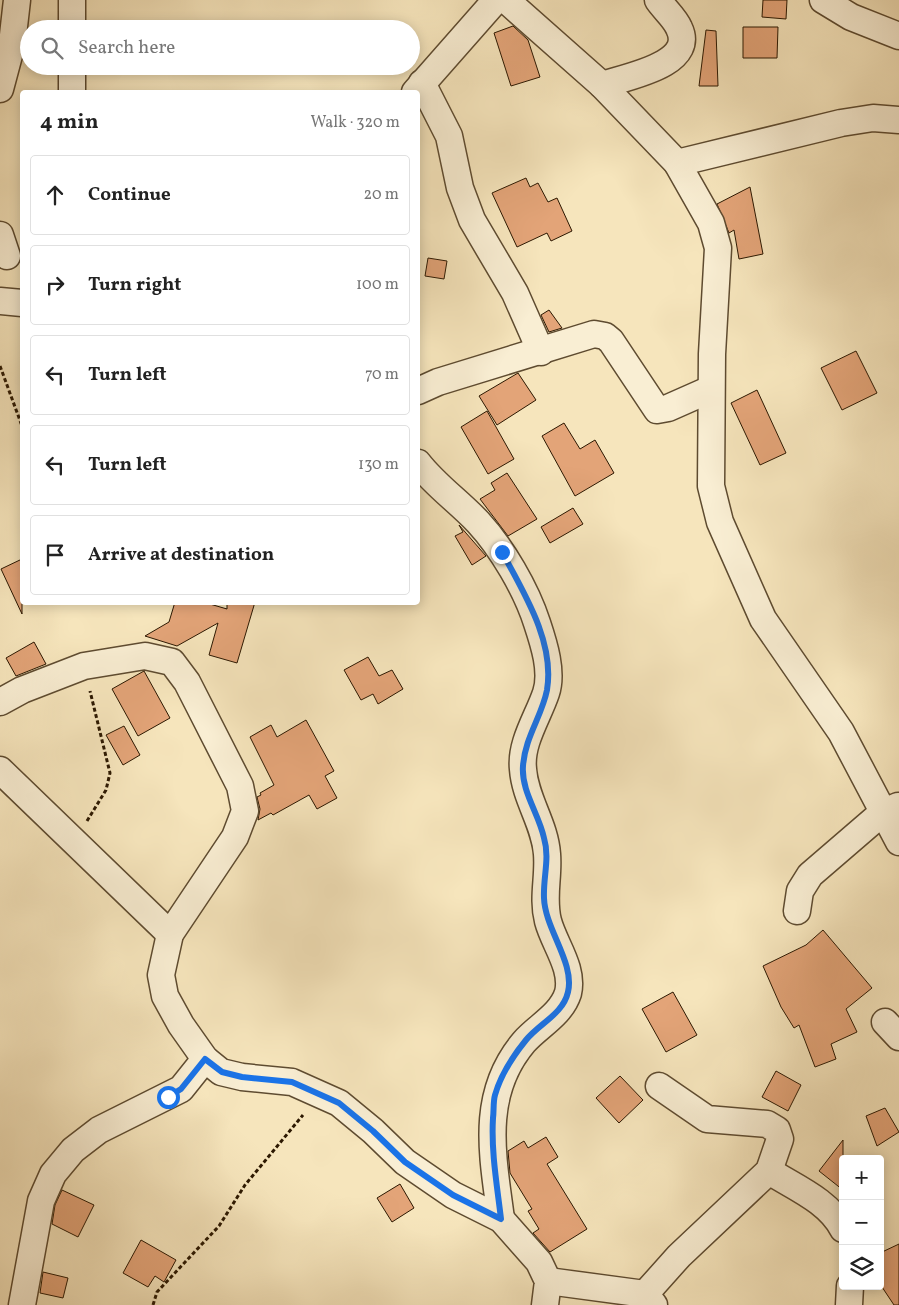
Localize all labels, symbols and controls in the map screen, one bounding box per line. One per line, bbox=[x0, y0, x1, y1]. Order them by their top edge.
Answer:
search box bbox=[20, 20, 420, 75]
icon: search bbox=[38, 34, 66, 62]
text: Search here bbox=[78, 35, 175, 61]
text: 4 min bbox=[40, 108, 99, 137]
text: Walk · 320 m bbox=[310, 112, 400, 134]
icon: ahead bbox=[41, 181, 69, 209]
text: Continue bbox=[88, 182, 171, 208]
text: 20 m bbox=[364, 184, 399, 206]
icon: right bbox=[41, 271, 69, 299]
text: Turn right bbox=[88, 272, 181, 298]
text: 100 m bbox=[356, 274, 399, 296]
icon: left bbox=[41, 361, 69, 389]
text: Turn left bbox=[88, 362, 167, 388]
text: 70 m bbox=[365, 364, 399, 386]
icon: left bbox=[41, 451, 69, 479]
text: Turn left bbox=[88, 452, 167, 478]
text: 130 m bbox=[358, 454, 399, 476]
icon: arrive bbox=[41, 541, 69, 569]
route end bbox=[491, 541, 514, 564]
text: Arrive at destination bbox=[88, 542, 274, 568]
route start bbox=[157, 1086, 180, 1109]
map controls bbox=[839, 1155, 884, 1290]
button: + bbox=[839, 1155, 884, 1200]
button: − bbox=[839, 1200, 884, 1245]
button: layers bbox=[839, 1245, 884, 1290]

